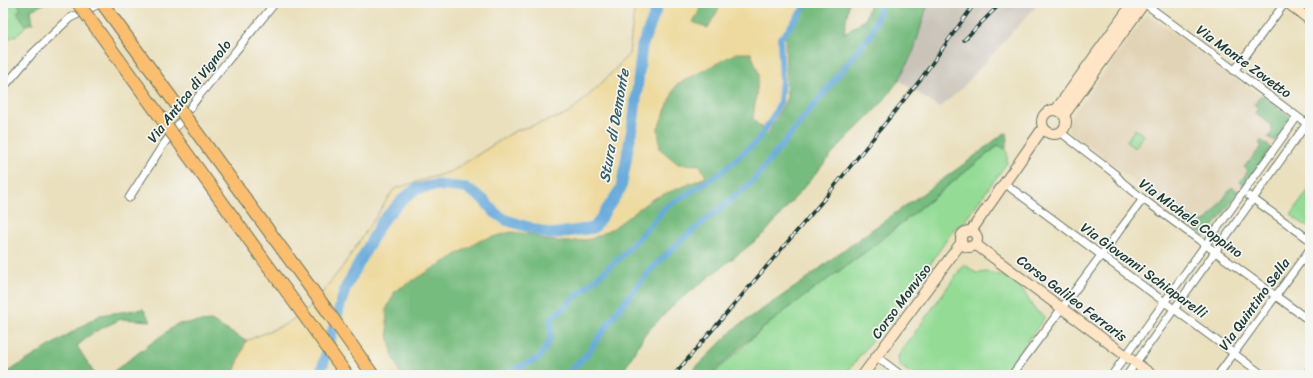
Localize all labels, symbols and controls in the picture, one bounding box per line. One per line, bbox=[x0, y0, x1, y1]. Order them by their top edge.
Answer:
street label: Via Monte Zovetto bbox=[1190, 18, 1297, 105]
street label: Via Antica di Vignolo bbox=[141, 34, 238, 149]
water label: Stura di Demonte bbox=[591, 66, 637, 185]
street label: Via Michele Coppino bbox=[1133, 172, 1248, 265]
street label: Via Giovanni Schiaparelli bbox=[1075, 216, 1213, 326]
street label: Corso Galileo Ferraris bbox=[1011, 248, 1133, 349]
street label: Via Quintino Sella bbox=[1212, 252, 1297, 356]
street label: Corso Monviso bbox=[865, 258, 938, 344]

